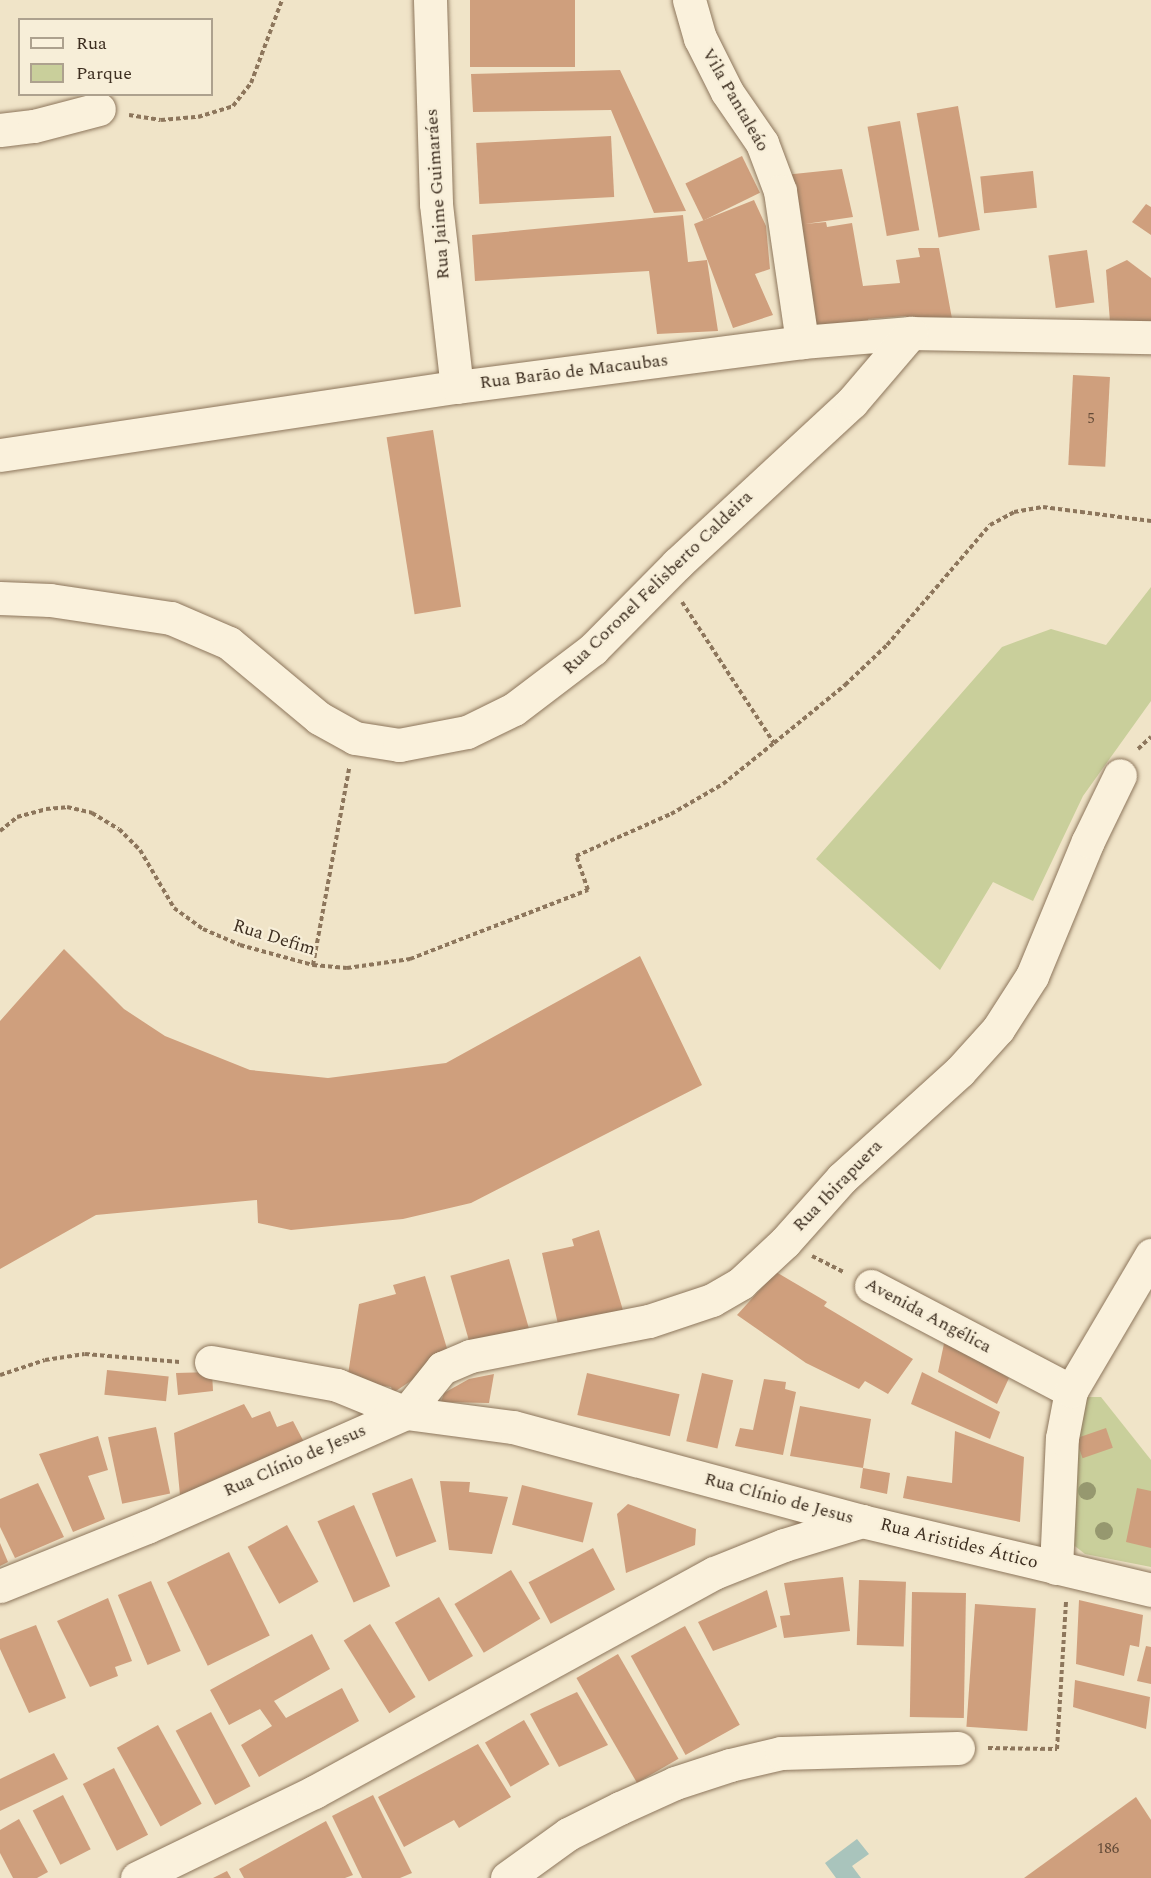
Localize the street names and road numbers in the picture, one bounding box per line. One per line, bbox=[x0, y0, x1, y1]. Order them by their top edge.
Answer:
street label: Vila Pantaleáo bbox=[697, 45, 773, 155]
street label: Rua Jaime Guimaráes bbox=[421, 108, 455, 280]
street label: Rua Barão de Macaubas bbox=[478, 350, 670, 394]
street label: Rua Coronel Felisberto Caldeira bbox=[558, 486, 758, 680]
street label: Rua Defim bbox=[230, 915, 318, 961]
street label: Rua Ibirapuera bbox=[789, 1136, 887, 1236]
street label: Avenida Angélica bbox=[861, 1274, 995, 1358]
street label: Rua Clínio de Jesus bbox=[220, 1420, 370, 1502]
street label: Rua Clínio de Jesus bbox=[702, 1469, 856, 1529]
street label: Rua Aristides Áttico bbox=[878, 1514, 1040, 1574]

